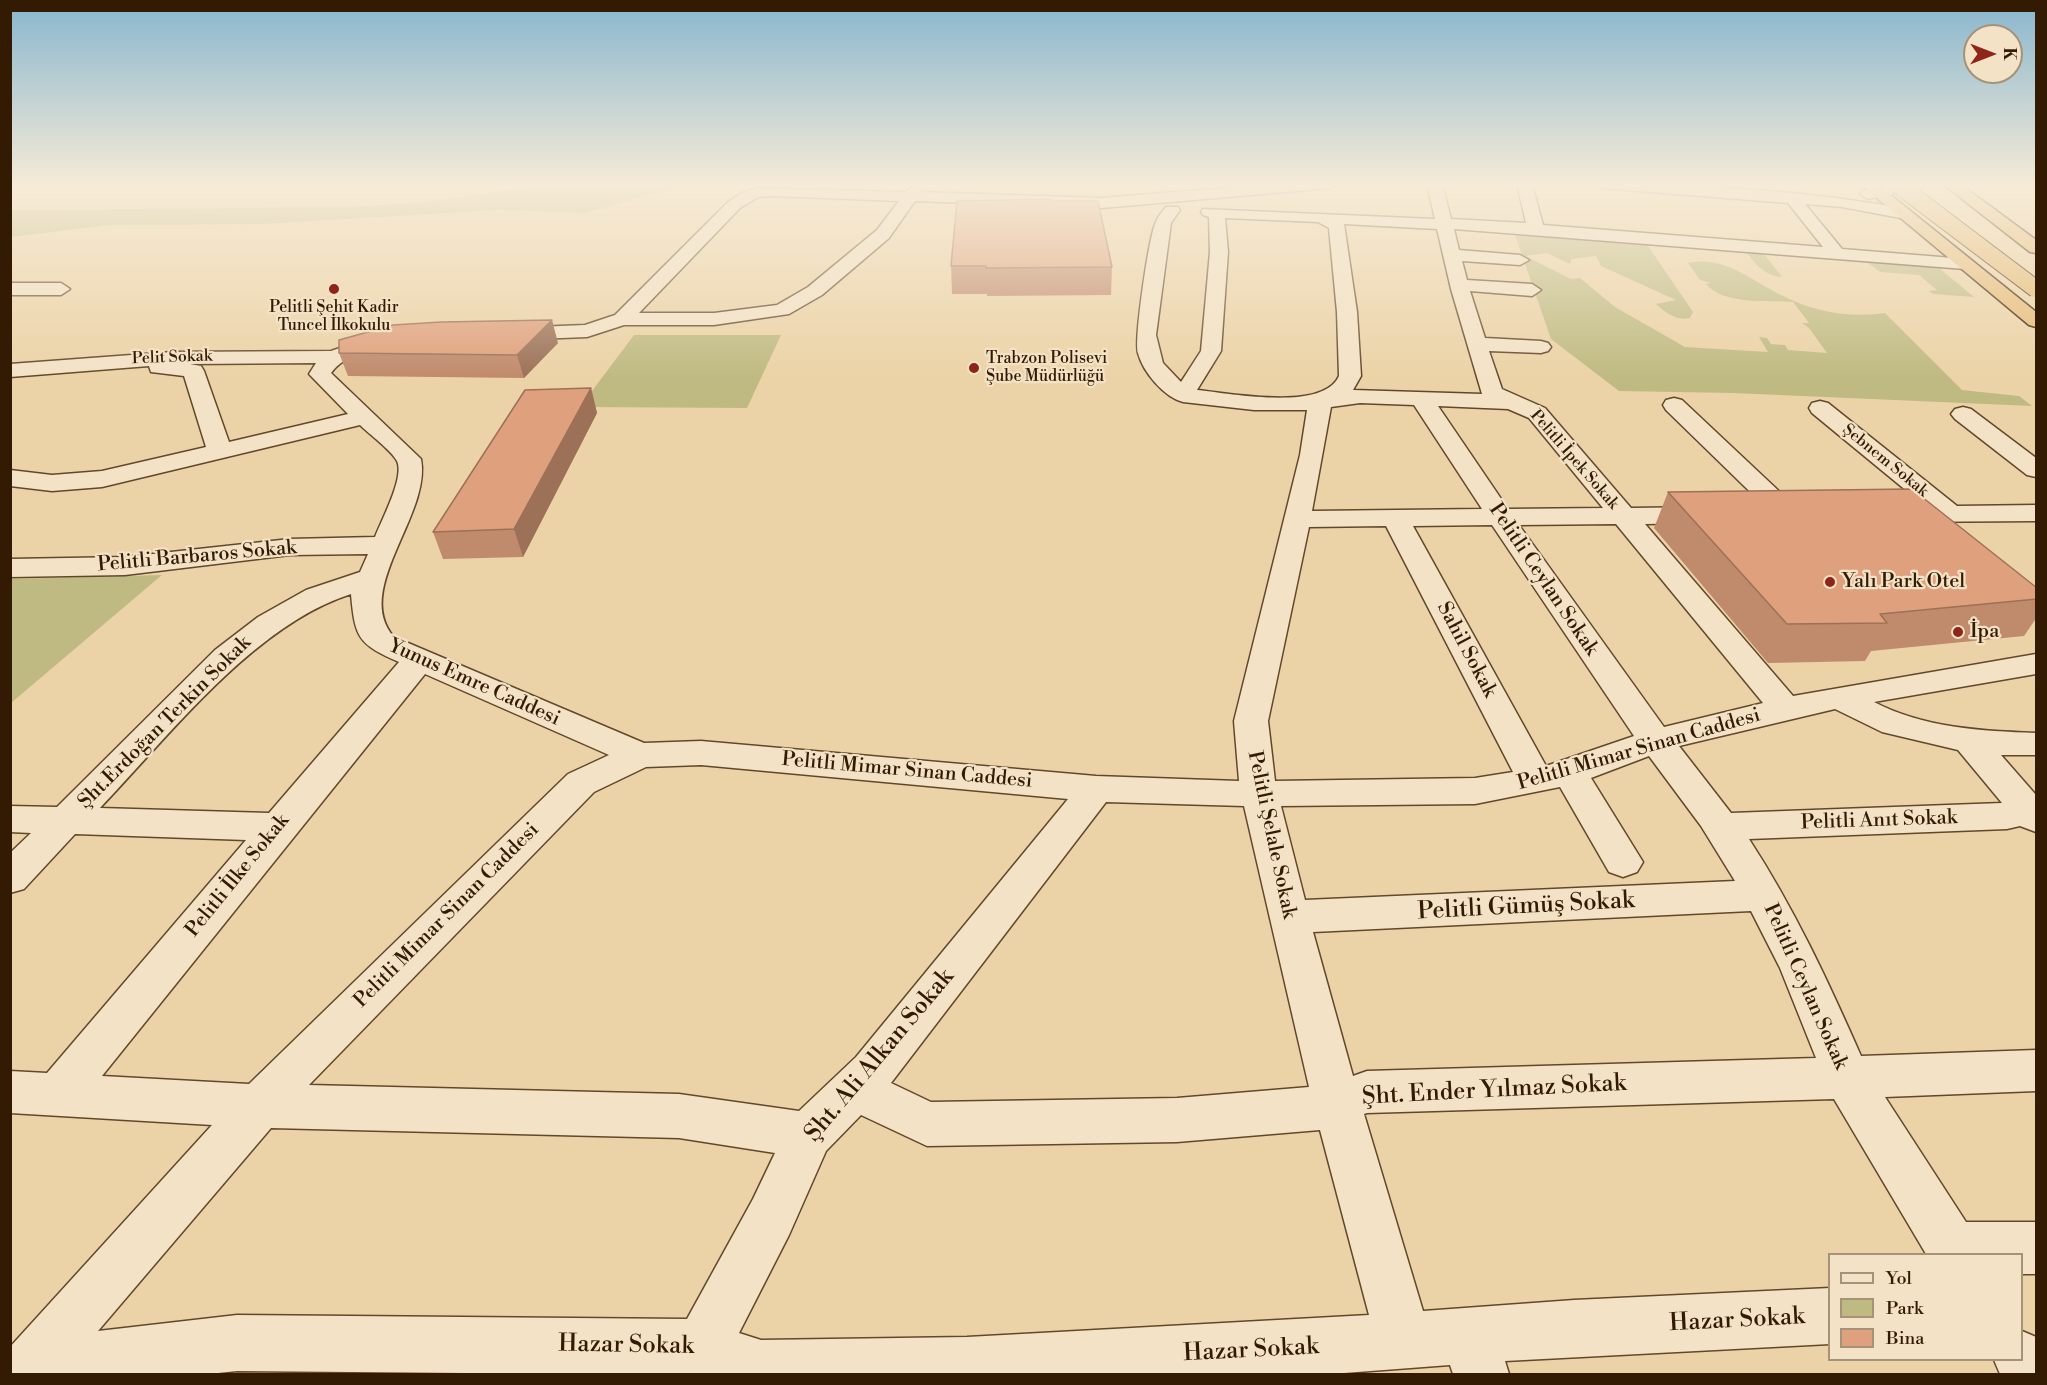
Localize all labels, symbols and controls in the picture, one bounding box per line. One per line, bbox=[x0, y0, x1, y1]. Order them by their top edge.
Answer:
north arrow bbox=[1963, 24, 2023, 84]
text: K bbox=[1999, 48, 2019, 60]
marker: Pelitli Şehit Kadir Tuncel İlkokulu bbox=[327, 282, 341, 296]
place label: Pelitli Şehit Kadir Tuncel İlkokulu bbox=[269, 298, 399, 336]
street label: Pelit Sokak bbox=[132, 347, 212, 369]
place label: Trabzon Polisevi Şube Müdürlüğü bbox=[986, 349, 1107, 387]
marker: Trabzon Polisevi Şube Müdürlüğü bbox=[967, 361, 981, 375]
street label: Pelitli İpek Sokak bbox=[1526, 406, 1622, 514]
street label: Şebnem Sokak bbox=[1838, 421, 1932, 501]
street label: Pelitli Ceylan Sokak bbox=[1483, 499, 1603, 661]
street label: Pelitli Barbaros Sokak bbox=[96, 536, 298, 578]
place label: Yalı Park Otel bbox=[1842, 570, 1965, 594]
marker: Yalı Park Otel bbox=[1823, 575, 1837, 589]
street label: Sahil Sokak bbox=[1431, 598, 1501, 702]
place label: İpa bbox=[1970, 620, 1999, 644]
marker: İpa bbox=[1951, 625, 1965, 639]
street label: Şht.Erdoğan Terkin Sokak bbox=[74, 632, 256, 814]
street label: Yunus Emre Caddesi bbox=[384, 634, 564, 732]
street label: Pelitli Mimar Sinan Caddesi bbox=[1515, 704, 1763, 796]
street label: Pelitli Mimar Sinan Caddesi bbox=[781, 748, 1033, 794]
street label: Pelitli Şelale Sokak bbox=[1242, 749, 1300, 921]
street label: Pelitli Anıt Sokak bbox=[1800, 806, 1958, 836]
street label: Pelitli İlke Sokak bbox=[181, 810, 295, 942]
street label: Pelitli Mimar Sinan Caddesi bbox=[350, 819, 544, 1013]
street label: Pelitli Gümüş Sokak bbox=[1417, 887, 1635, 927]
street label: Pelitli Ceylan Sokak bbox=[1758, 901, 1852, 1073]
street label: Şht. Ali Alkan Sokak bbox=[799, 964, 961, 1148]
street label: Şht. Ender Yılmaz Sokak bbox=[1361, 1070, 1627, 1112]
legend bbox=[1828, 1253, 2023, 1361]
text: Yol bbox=[1886, 1267, 1912, 1290]
text: Park bbox=[1886, 1297, 1923, 1320]
street label: Hazar Sokak bbox=[1669, 1303, 1805, 1339]
text: Bina bbox=[1886, 1327, 1924, 1350]
street label: Hazar Sokak bbox=[558, 1330, 694, 1362]
street label: Hazar Sokak bbox=[1183, 1333, 1319, 1369]

